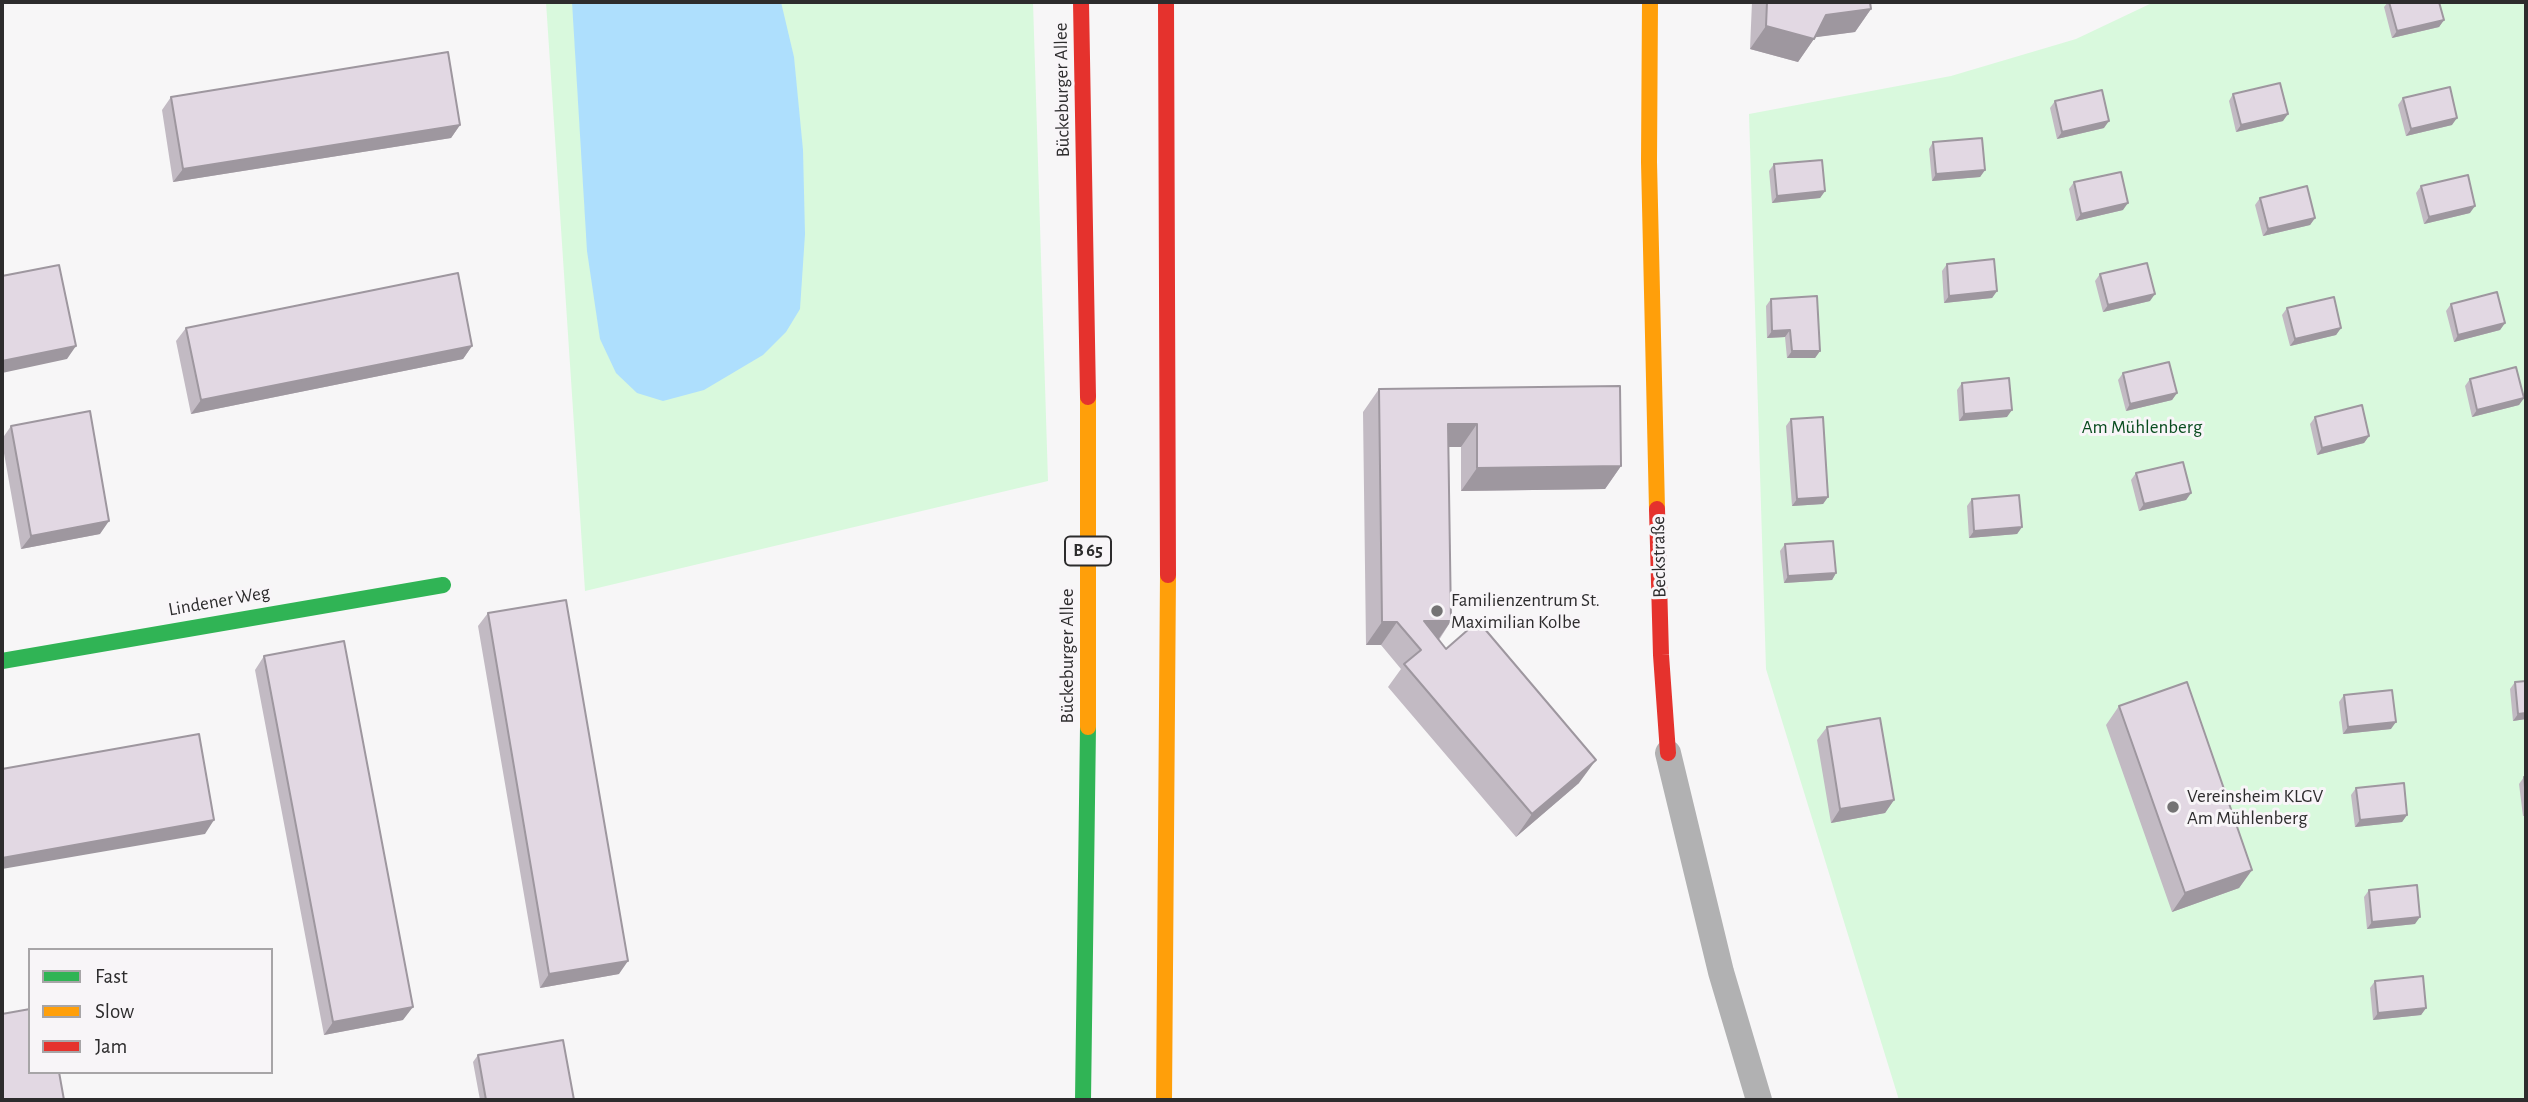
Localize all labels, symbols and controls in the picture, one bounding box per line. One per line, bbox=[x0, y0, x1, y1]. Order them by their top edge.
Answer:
street label: Bückeburger Allee bbox=[1049, 22, 1075, 158]
park label: Am Mühlenberg bbox=[2082, 416, 2202, 438]
street label: Beckstraße bbox=[1647, 516, 1671, 598]
road number: B 65 bbox=[1065, 536, 1111, 566]
street label: Lindener Weg bbox=[166, 581, 272, 621]
street label: Bückeburger Allee bbox=[1056, 589, 1078, 723]
place label: Familienzentrum St. Maximilian Kolbe bbox=[1451, 589, 1600, 633]
marker: Familienzentrum St. Maximilian Kolbe bbox=[1429, 603, 1445, 619]
place label: Vereinsheim KLGV Am Mühlenberg bbox=[2187, 785, 2323, 829]
marker: Vereinsheim KLGV Am Mühlenberg bbox=[2165, 799, 2181, 815]
legend bbox=[28, 948, 273, 1074]
text: Fast bbox=[95, 966, 128, 987]
text: Slow bbox=[95, 1001, 134, 1022]
text: Jam bbox=[95, 1036, 127, 1057]

